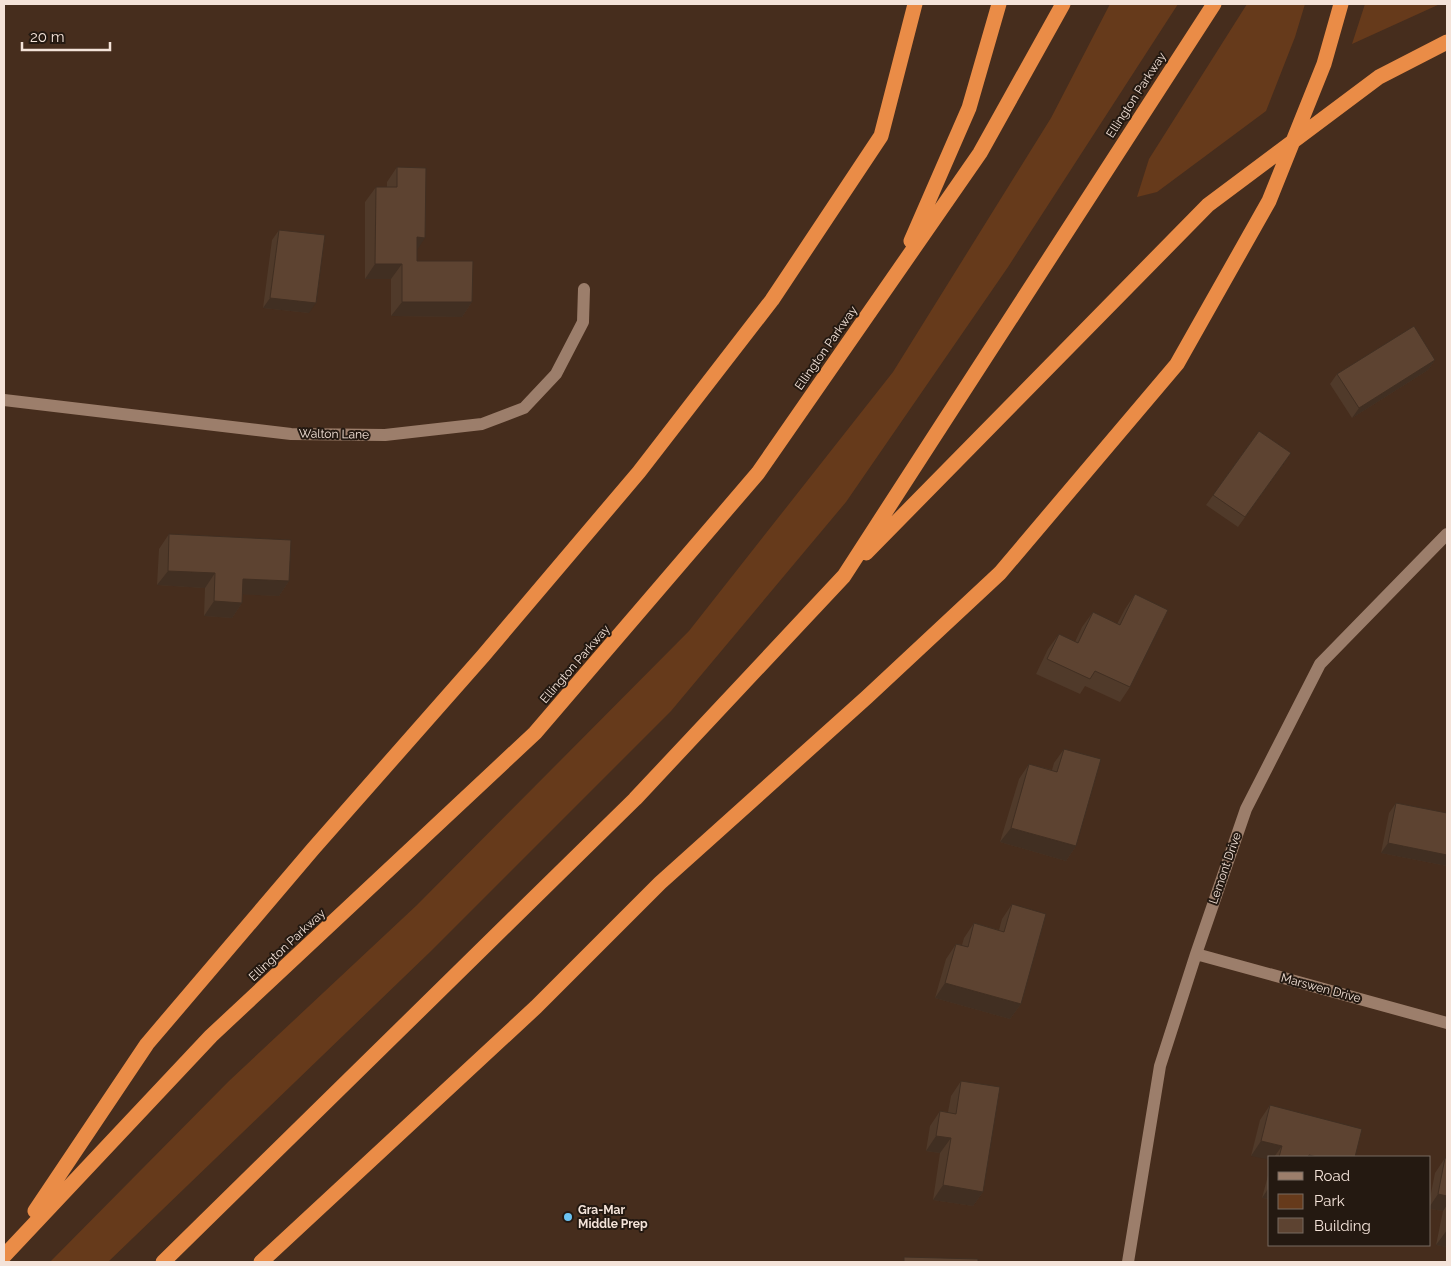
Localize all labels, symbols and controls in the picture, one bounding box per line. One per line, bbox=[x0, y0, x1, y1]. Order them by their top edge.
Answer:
scale bar bbox=[22, 20, 110, 52]
text: 20 m bbox=[30, 28, 65, 46]
street label: Ellington Parkway bbox=[1103, 49, 1169, 140]
street label: Ellington Parkway bbox=[792, 303, 860, 393]
street label: Walton Lane bbox=[299, 426, 369, 442]
street label: Ellington Parkway bbox=[537, 622, 613, 706]
street label: Lemont Drive bbox=[1206, 830, 1244, 906]
street label: Ellington Parkway bbox=[246, 906, 328, 984]
street label: Marswen Drive bbox=[1280, 971, 1362, 1005]
legend bbox=[1268, 1156, 1431, 1246]
text: Road bbox=[1314, 1167, 1350, 1185]
text: Park bbox=[1314, 1192, 1345, 1210]
place label: Gra-Mar Middle Prep bbox=[578, 1203, 648, 1231]
marker: Gra-Mar Middle Prep bbox=[562, 1211, 574, 1223]
text: Building bbox=[1314, 1217, 1371, 1235]

